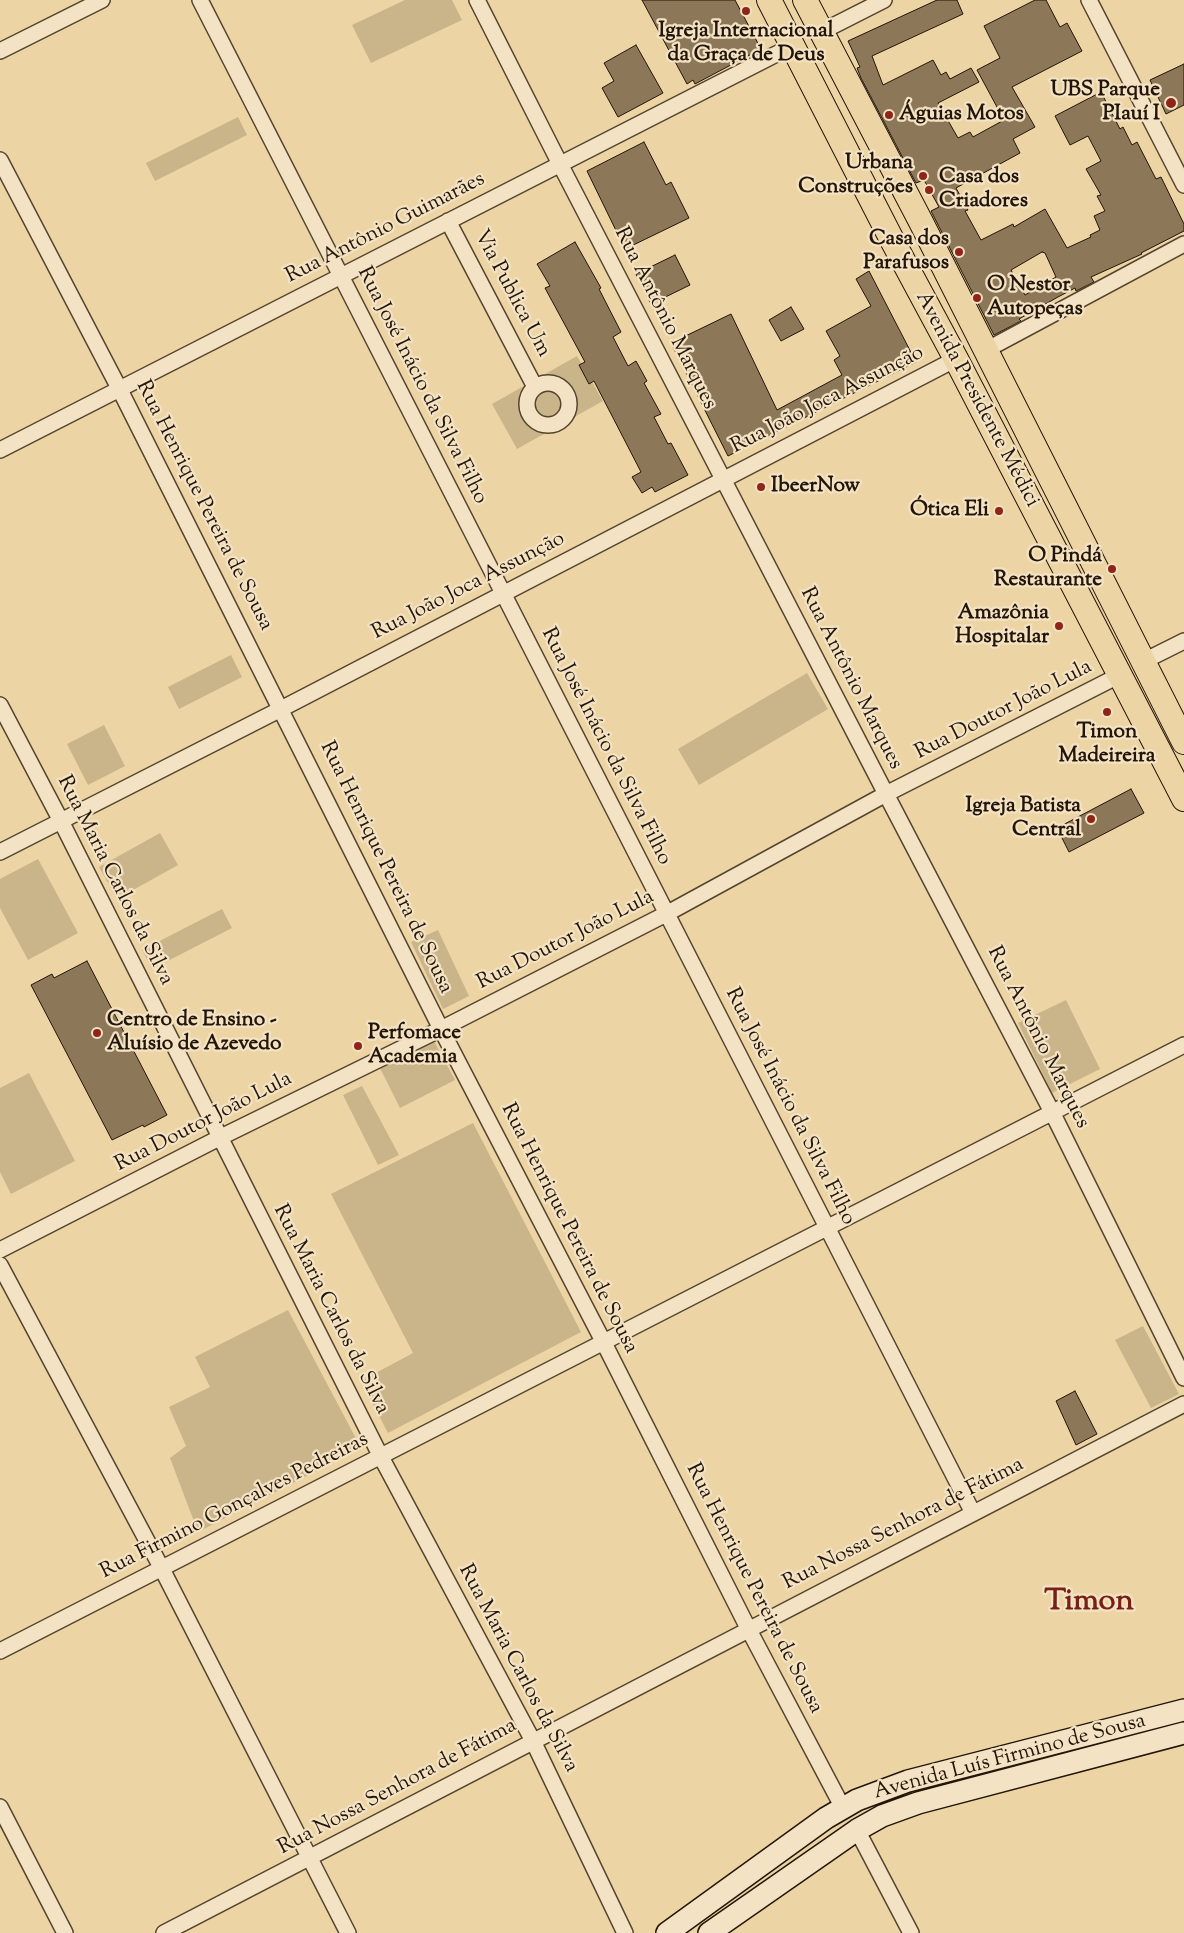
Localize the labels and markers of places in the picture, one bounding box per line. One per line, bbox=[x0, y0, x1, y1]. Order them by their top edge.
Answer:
marker: Igreja Internacional da Graça de Deus bbox=[740, 5, 752, 17]
place label: Igreja Internacional da Graça de Deus bbox=[658, 19, 834, 69]
place label: UBS Parque PIauí I bbox=[1050, 78, 1160, 128]
marker: UBS Parque PIauí I bbox=[1164, 96, 1178, 110]
place label: Águias Motos bbox=[899, 102, 1024, 128]
marker: Águias Motos bbox=[883, 109, 895, 121]
place label: Urbana Construções bbox=[798, 151, 913, 201]
place label: Casa dos Criadores bbox=[939, 165, 1028, 215]
marker: Urbana Construções bbox=[917, 170, 929, 182]
marker: Casa dos Criadores bbox=[923, 184, 935, 196]
place label: Casa dos Parafusos bbox=[863, 227, 949, 277]
marker: Casa dos Parafusos bbox=[953, 246, 965, 258]
place label: O Nestor Autopeças bbox=[987, 273, 1083, 323]
marker: O Nestor Autopeças bbox=[971, 292, 983, 304]
place label: IbeerNow bbox=[771, 474, 860, 500]
marker: IbeerNow bbox=[755, 481, 767, 493]
place label: Ótica Eli bbox=[910, 498, 989, 524]
marker: Ótica Eli bbox=[993, 505, 1005, 517]
place label: O Pindá Restaurante bbox=[994, 544, 1102, 594]
marker: O Pindá Restaurante bbox=[1106, 563, 1118, 575]
place label: Amazônia Hospitalar bbox=[955, 601, 1049, 651]
marker: Amazônia Hospitalar bbox=[1053, 620, 1065, 632]
marker: Timon Madeireira bbox=[1101, 706, 1113, 718]
place label: Timon Madeireira bbox=[1058, 720, 1156, 770]
place label: Igreja Batista Central bbox=[965, 794, 1081, 844]
marker: Igreja Batista Central bbox=[1085, 813, 1097, 825]
place label: Centro de Ensino - Aluísio de Azevedo bbox=[107, 1008, 282, 1058]
place label: Perfomace Academia bbox=[368, 1021, 461, 1071]
marker: Centro de Ensino - Aluísio de Azevedo bbox=[91, 1027, 103, 1039]
marker: Perfomace Academia bbox=[352, 1040, 364, 1052]

